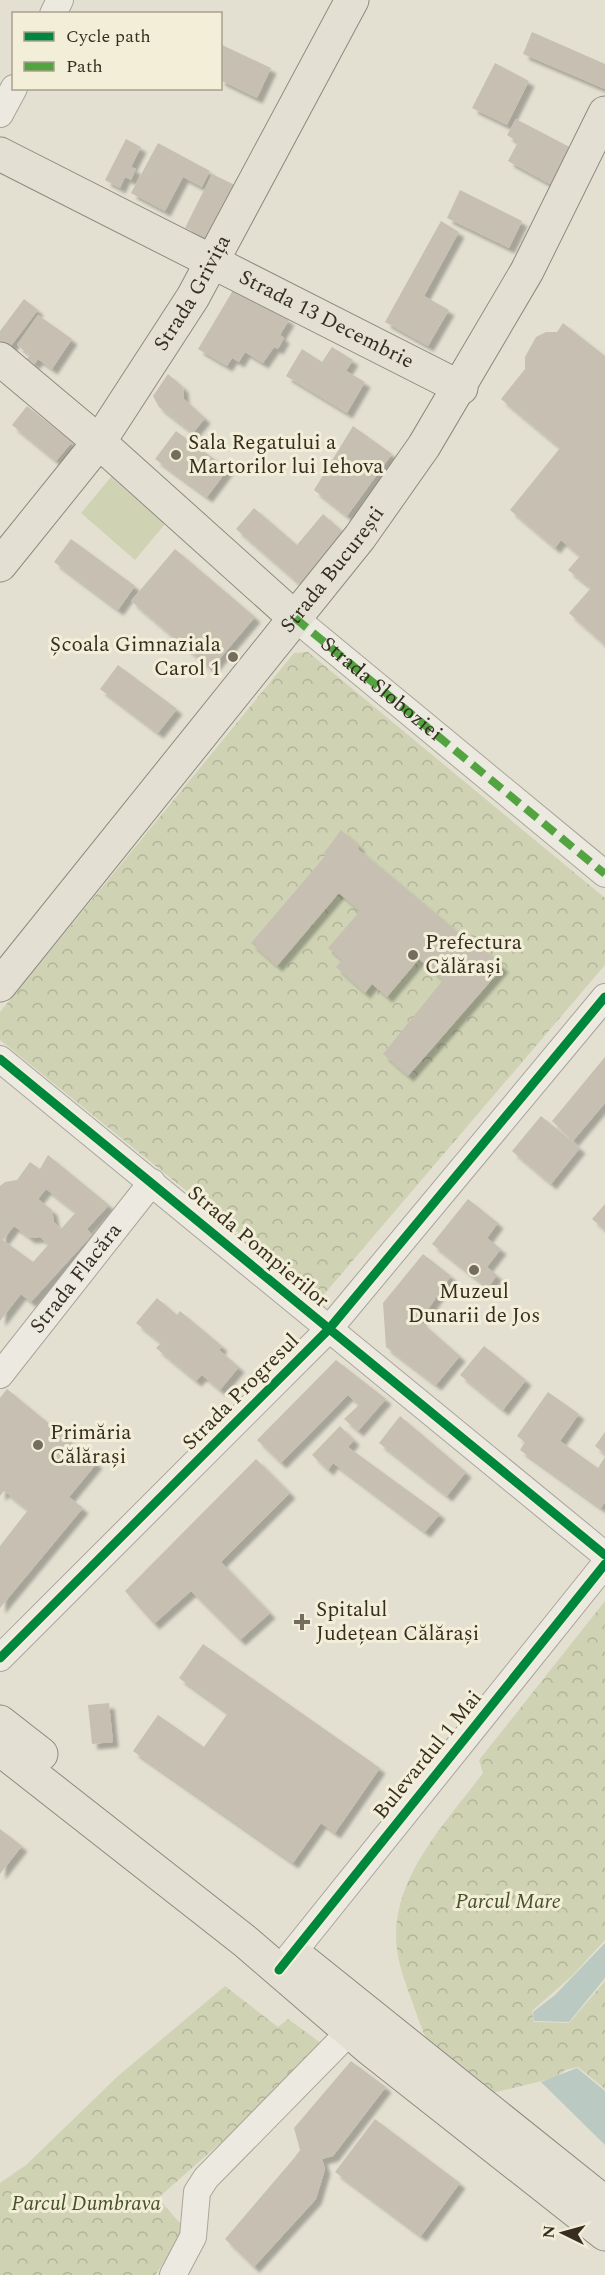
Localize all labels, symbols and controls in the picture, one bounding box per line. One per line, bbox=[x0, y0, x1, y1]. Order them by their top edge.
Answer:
legend bbox=[12, 12, 222, 90]
text: Cycle path bbox=[66, 23, 151, 50]
text: Path bbox=[66, 53, 103, 80]
street label: Strada Grivița bbox=[146, 228, 240, 358]
street label: Strada 13 Decembrie bbox=[233, 262, 420, 378]
place label: Sala Regatului a Martorilor lui Iehova bbox=[188, 427, 384, 483]
marker: Sala Regatului a Martorilor lui Iehova bbox=[169, 448, 183, 462]
street label: Strada București bbox=[273, 500, 393, 640]
place label: Școala Gimnaziala Carol 1 bbox=[50, 629, 222, 685]
street label: Strada Sloboziei bbox=[313, 629, 449, 749]
marker: Școala Gimnaziala Carol 1 bbox=[226, 650, 240, 664]
place label: Prefectura Călărași bbox=[425, 927, 523, 983]
marker: Prefectura Călărași bbox=[406, 948, 420, 962]
street label: Strada Pompierilor bbox=[180, 1178, 336, 1316]
street label: Strada Flacăra bbox=[22, 1216, 130, 1341]
marker: Muzeul Dunarii de Jos bbox=[467, 1263, 481, 1277]
place label: Muzeul Dunarii de Jos bbox=[408, 1276, 540, 1332]
street label: Strada Progresul bbox=[175, 1326, 307, 1458]
place label: Primăria Călărași bbox=[50, 1417, 132, 1473]
marker: Primăria Călărași bbox=[31, 1438, 45, 1452]
place label: Spitalul Județean Călărași bbox=[316, 1594, 479, 1650]
marker: Spitalul Județean Călărași bbox=[293, 1613, 311, 1631]
street label: Bulevardul 1 Mai bbox=[366, 1683, 490, 1827]
park label: Parcul Mare bbox=[455, 1886, 561, 1918]
park label: Parcul Dumbrava bbox=[11, 2188, 161, 2220]
north arrow bbox=[533, 2203, 593, 2263]
text: N bbox=[537, 2224, 562, 2239]

